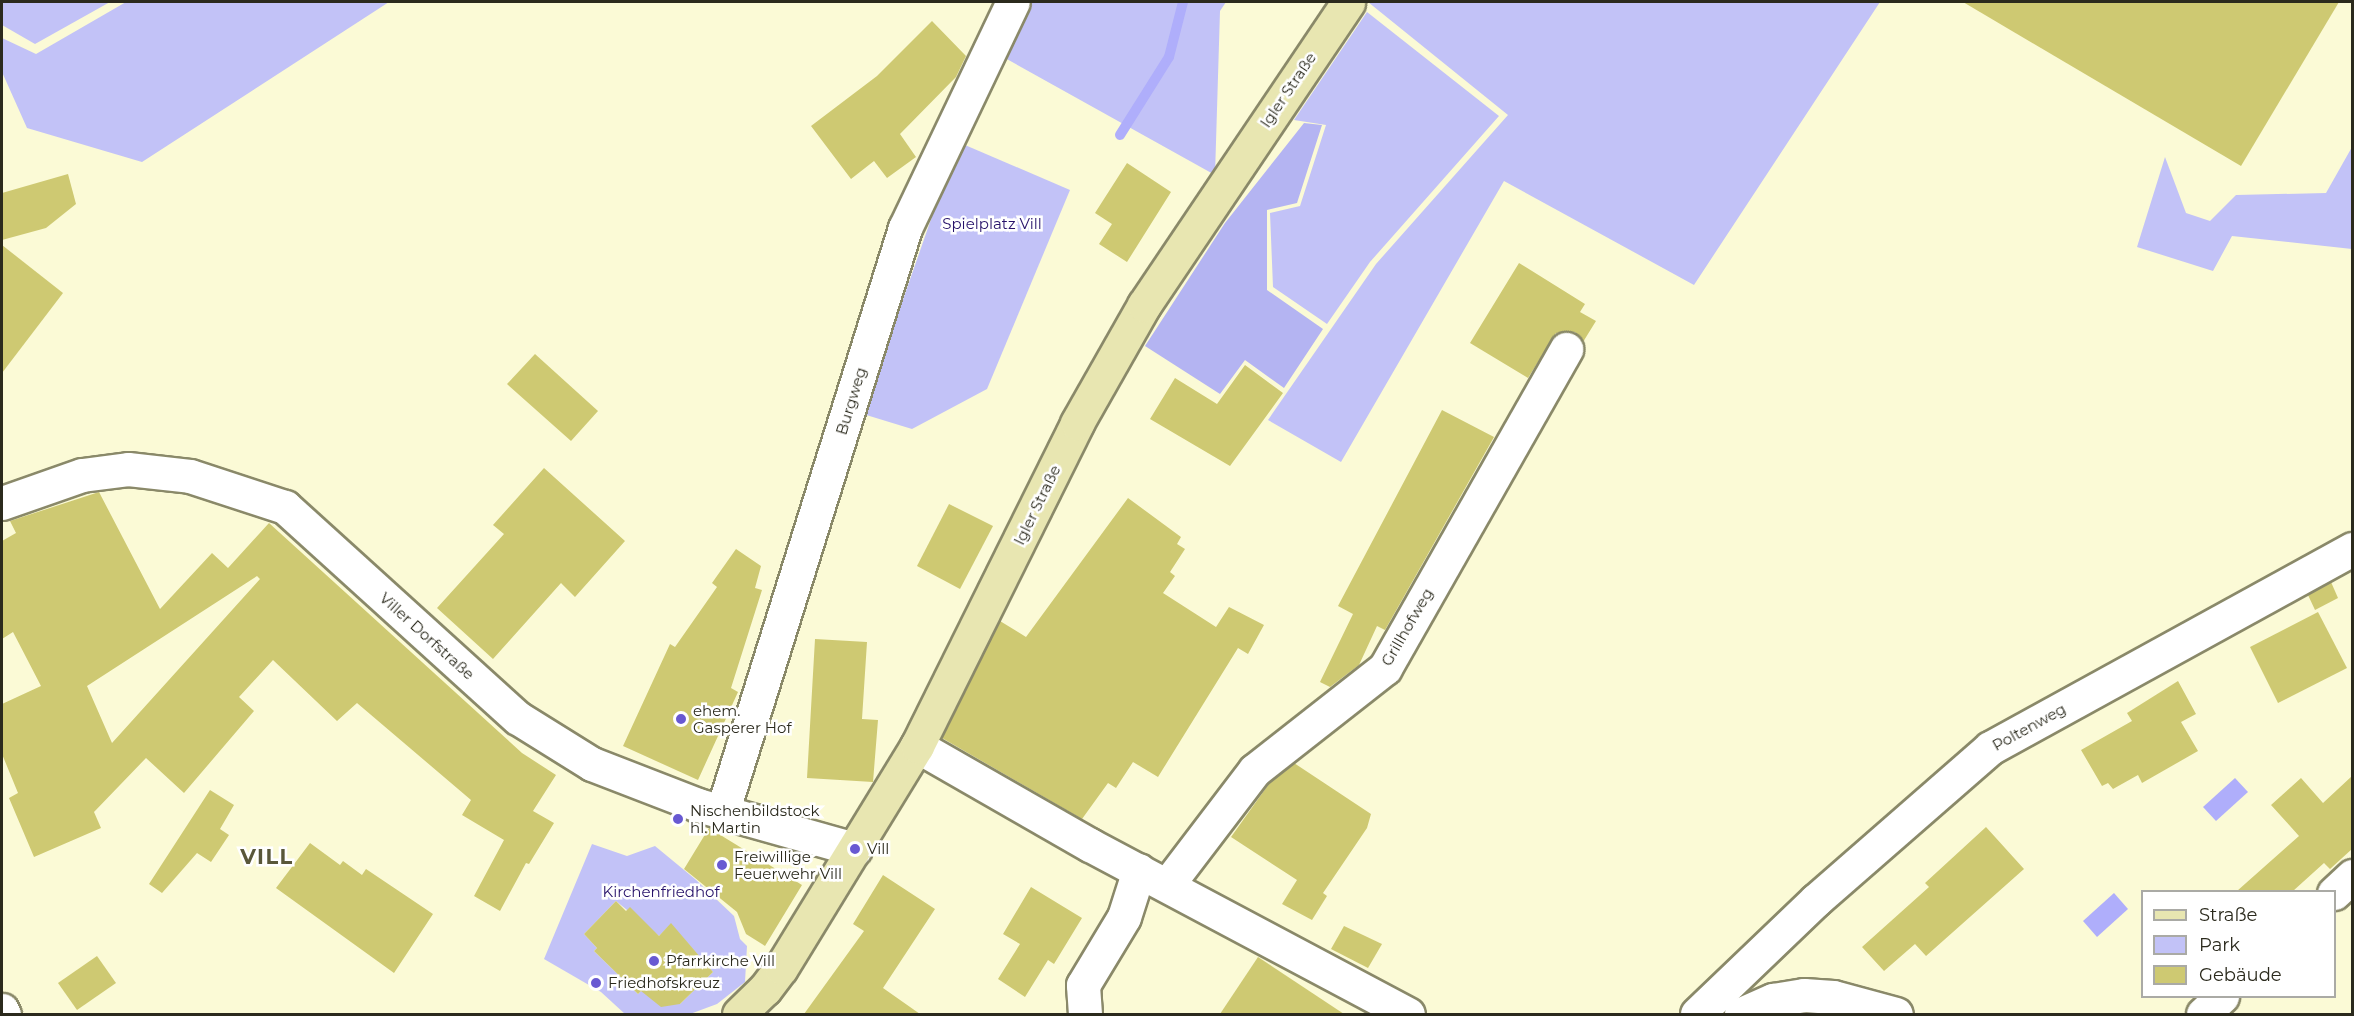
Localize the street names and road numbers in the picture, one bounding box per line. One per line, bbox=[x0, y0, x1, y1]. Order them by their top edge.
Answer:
street label: Igler Straße bbox=[1256, 49, 1320, 131]
street label: Burgweg bbox=[832, 365, 870, 437]
street label: Igler Straße bbox=[1010, 462, 1064, 548]
street label: Grillhofweg bbox=[1378, 585, 1436, 669]
street label: Viller Dorfstraße bbox=[376, 589, 478, 683]
street label: Poltenweg bbox=[1989, 699, 2069, 755]

